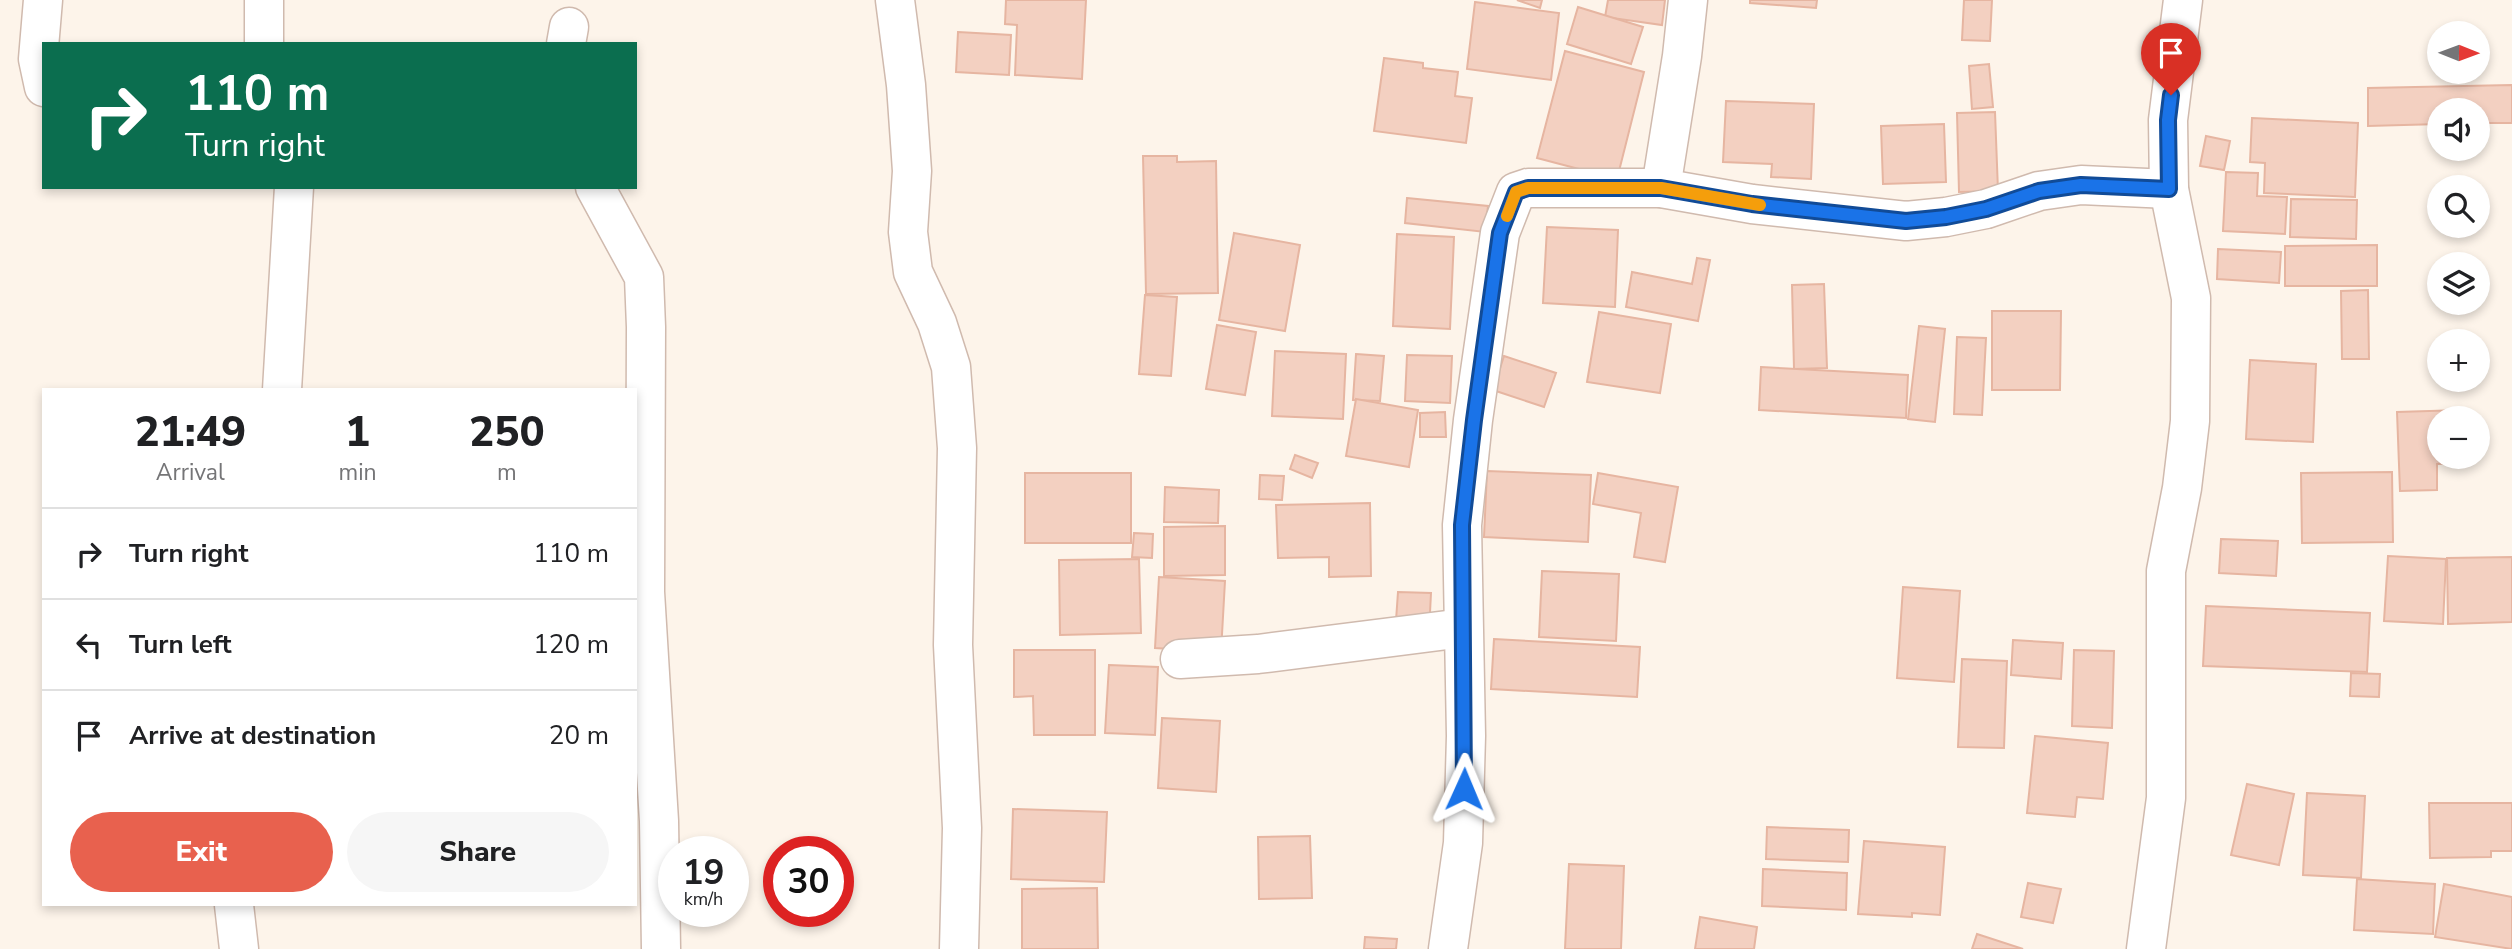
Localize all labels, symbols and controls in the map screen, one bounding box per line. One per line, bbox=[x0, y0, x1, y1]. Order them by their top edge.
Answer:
north arrow bbox=[2427, 21, 2490, 84]
map controls bbox=[2427, 21, 2490, 469]
pin bbox=[2141, 23, 2201, 95]
icon: arrive bbox=[2152, 34, 2190, 72]
text: 110 m bbox=[185, 60, 329, 127]
icon: right bbox=[70, 70, 161, 161]
button: sound bbox=[2427, 98, 2490, 161]
text: Turn right bbox=[185, 124, 325, 167]
button: search bbox=[2427, 175, 2490, 238]
button: layers bbox=[2427, 252, 2490, 315]
button: + bbox=[2427, 329, 2490, 392]
text: 21:49 bbox=[134, 404, 246, 461]
text: 1 bbox=[345, 404, 370, 461]
text: 250 bbox=[469, 404, 545, 461]
button: − bbox=[2427, 406, 2490, 469]
text: Arrival bbox=[156, 457, 225, 488]
text: min bbox=[339, 457, 377, 488]
text: m bbox=[497, 457, 517, 488]
icon: right bbox=[70, 535, 108, 573]
text: Turn right bbox=[129, 536, 248, 571]
text: 110 m bbox=[533, 536, 609, 571]
icon: left bbox=[70, 626, 108, 664]
text: Turn left bbox=[129, 627, 232, 662]
text: 120 m bbox=[533, 627, 609, 662]
icon: arrive bbox=[70, 717, 108, 755]
text: Arrive at destination bbox=[129, 718, 376, 753]
text: 20 m bbox=[549, 718, 609, 753]
position arrow bbox=[1427, 752, 1501, 826]
button: Exit bbox=[70, 812, 333, 892]
button: Share bbox=[347, 812, 609, 892]
speed limit sign: 30 bbox=[763, 836, 854, 927]
text: 19 bbox=[682, 849, 725, 896]
text: km/h bbox=[684, 887, 723, 911]

